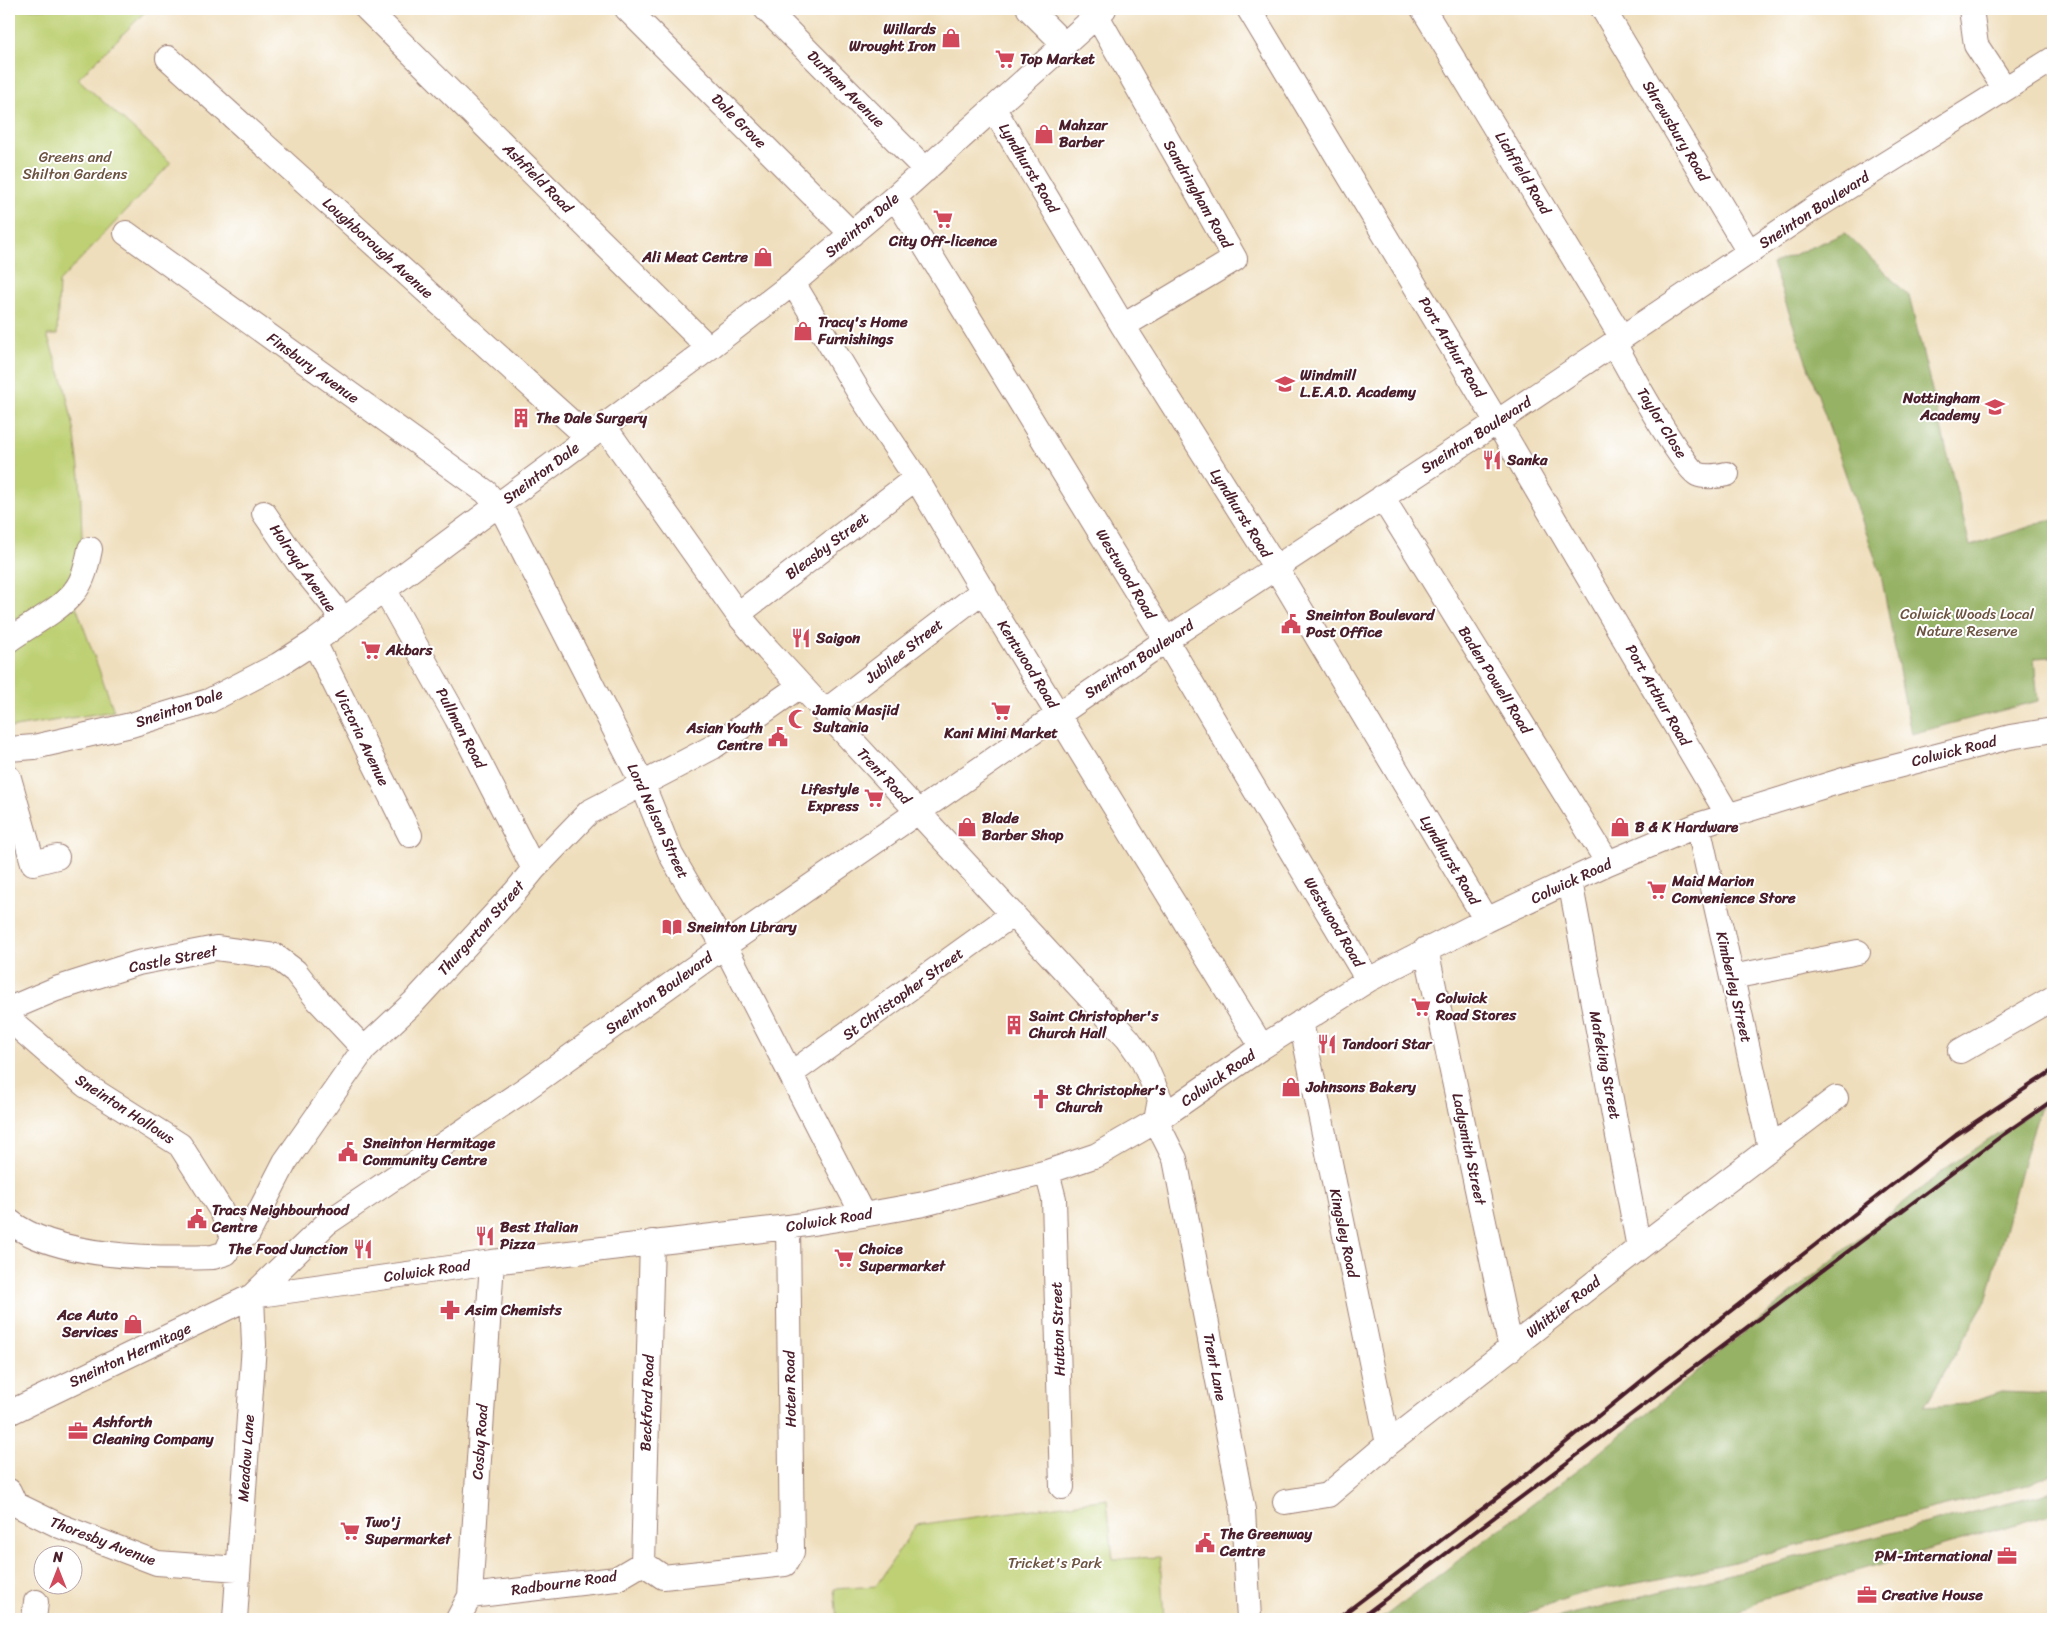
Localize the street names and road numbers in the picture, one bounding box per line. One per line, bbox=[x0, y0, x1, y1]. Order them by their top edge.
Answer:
street label: Durham Avenue bbox=[801, 44, 891, 134]
street label: Shrewsbury Road bbox=[1635, 75, 1717, 188]
street label: Dale Grove bbox=[705, 87, 773, 155]
street label: Lyndhurst Road bbox=[992, 118, 1067, 219]
street label: Lichfield Road bbox=[1488, 126, 1559, 221]
street label: Sandringham Road bbox=[1156, 135, 1240, 254]
street label: Ashfield Road bbox=[496, 136, 580, 220]
street label: Sneinton Boulevard bbox=[1753, 164, 1876, 256]
street label: Sneinton Dale bbox=[819, 185, 906, 264]
street label: Loughborough Avenue bbox=[316, 191, 440, 306]
street label: Port Arthur Road bbox=[1411, 291, 1493, 403]
street label: Finsbury Avenue bbox=[261, 325, 365, 411]
street label: Taylor Close bbox=[1630, 382, 1694, 464]
street label: Sneinton Boulevard bbox=[1415, 389, 1538, 481]
street label: Sneinton Dale bbox=[497, 435, 586, 511]
street label: Lyndhurst Road bbox=[1203, 463, 1280, 564]
street label: Bleasby Street bbox=[779, 505, 875, 586]
street label: Holroyd Avenue bbox=[263, 518, 344, 618]
street label: Westwood Road bbox=[1089, 524, 1164, 625]
street label: Jubilee Street bbox=[858, 612, 949, 691]
street label: Sneinton Boulevard bbox=[1079, 612, 1200, 706]
street label: Kentwood Road bbox=[990, 614, 1066, 715]
street label: Baden Powell Road bbox=[1451, 621, 1539, 740]
street label: Port Arthur Road bbox=[1618, 639, 1698, 752]
street label: Sneinton Dale bbox=[132, 681, 227, 735]
street label: Pullman Road bbox=[429, 683, 494, 774]
street label: Victoria Avenue bbox=[327, 685, 397, 791]
street label: Colwick Road bbox=[1909, 728, 2000, 774]
street label: Trent Road bbox=[850, 741, 918, 812]
street label: Lord Nelson Street bbox=[620, 759, 696, 884]
street label: Lyndhurst Road bbox=[1413, 810, 1488, 911]
street label: Colwick Road bbox=[1526, 850, 1617, 911]
street label: Westwood Road bbox=[1297, 872, 1372, 973]
street label: Thurgarton Street bbox=[431, 874, 532, 982]
street label: Kimberley Street bbox=[1709, 929, 1760, 1046]
street label: Castle Street bbox=[127, 938, 220, 980]
street label: St Christopher Street bbox=[837, 941, 970, 1047]
street label: Sneinton Boulevard bbox=[600, 944, 719, 1041]
street label: Mafeking Street bbox=[1582, 1009, 1628, 1122]
street label: Colwick Road bbox=[1175, 1042, 1262, 1114]
street label: Sneinton Hollows bbox=[70, 1067, 180, 1151]
street label: Ladysmith Street bbox=[1444, 1091, 1494, 1208]
street label: Kingsley Road bbox=[1322, 1186, 1366, 1281]
street label: Colwick Road bbox=[784, 1200, 875, 1240]
street label: Colwick Road bbox=[382, 1252, 473, 1290]
street label: Whittier Road bbox=[1520, 1269, 1607, 1345]
street label: Hutton Street bbox=[1043, 1281, 1073, 1377]
street label: Sneinton Hermitage bbox=[65, 1315, 196, 1395]
street label: Trent Lane bbox=[1196, 1331, 1234, 1403]
street label: Hoten Road bbox=[776, 1349, 804, 1427]
street label: Beckford Road bbox=[632, 1353, 662, 1452]
street label: Cosby Road bbox=[464, 1402, 496, 1481]
street label: Meadow Lane bbox=[230, 1413, 262, 1502]
street label: Thoresby Avenue bbox=[46, 1509, 160, 1573]
street label: Radbourne Road bbox=[510, 1563, 619, 1603]

